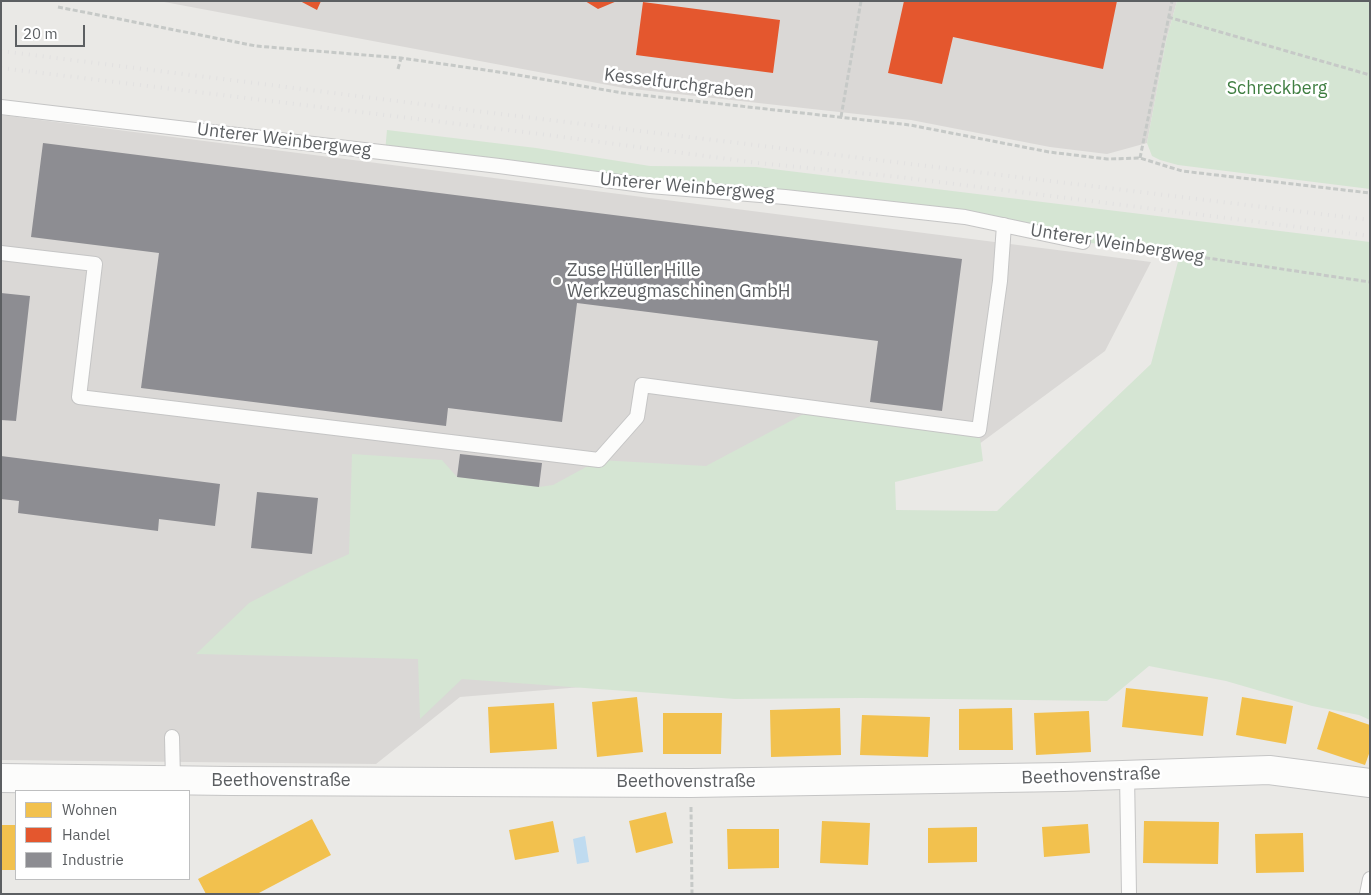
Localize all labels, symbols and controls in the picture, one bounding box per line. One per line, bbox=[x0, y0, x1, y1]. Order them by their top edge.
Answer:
scale bar bbox=[18, 15, 88, 47]
text: 20 m bbox=[23, 24, 58, 43]
street label: Kesselfurchgraben bbox=[603, 64, 755, 104]
park label: Schreckberg bbox=[1227, 78, 1327, 100]
street label: Unterer Weinbergweg bbox=[196, 119, 372, 161]
street label: Unterer Weinbergweg bbox=[599, 169, 775, 205]
street label: Unterer Weinbergweg bbox=[1029, 220, 1205, 268]
place label: Zuse Hüller Hille Werkzeugmaschinen GmbH bbox=[567, 260, 790, 302]
marker: Zuse Hüller Hille Werkzeugmaschinen GmbH bbox=[551, 275, 563, 287]
street label: Beethovenstraße bbox=[1021, 763, 1161, 789]
street label: Beethovenstraße bbox=[211, 770, 351, 792]
street label: Beethovenstraße bbox=[616, 771, 756, 793]
legend bbox=[15, 790, 190, 880]
text: Wohnen bbox=[62, 800, 117, 819]
text: Handel bbox=[62, 825, 110, 844]
text: Industrie bbox=[62, 850, 124, 869]

